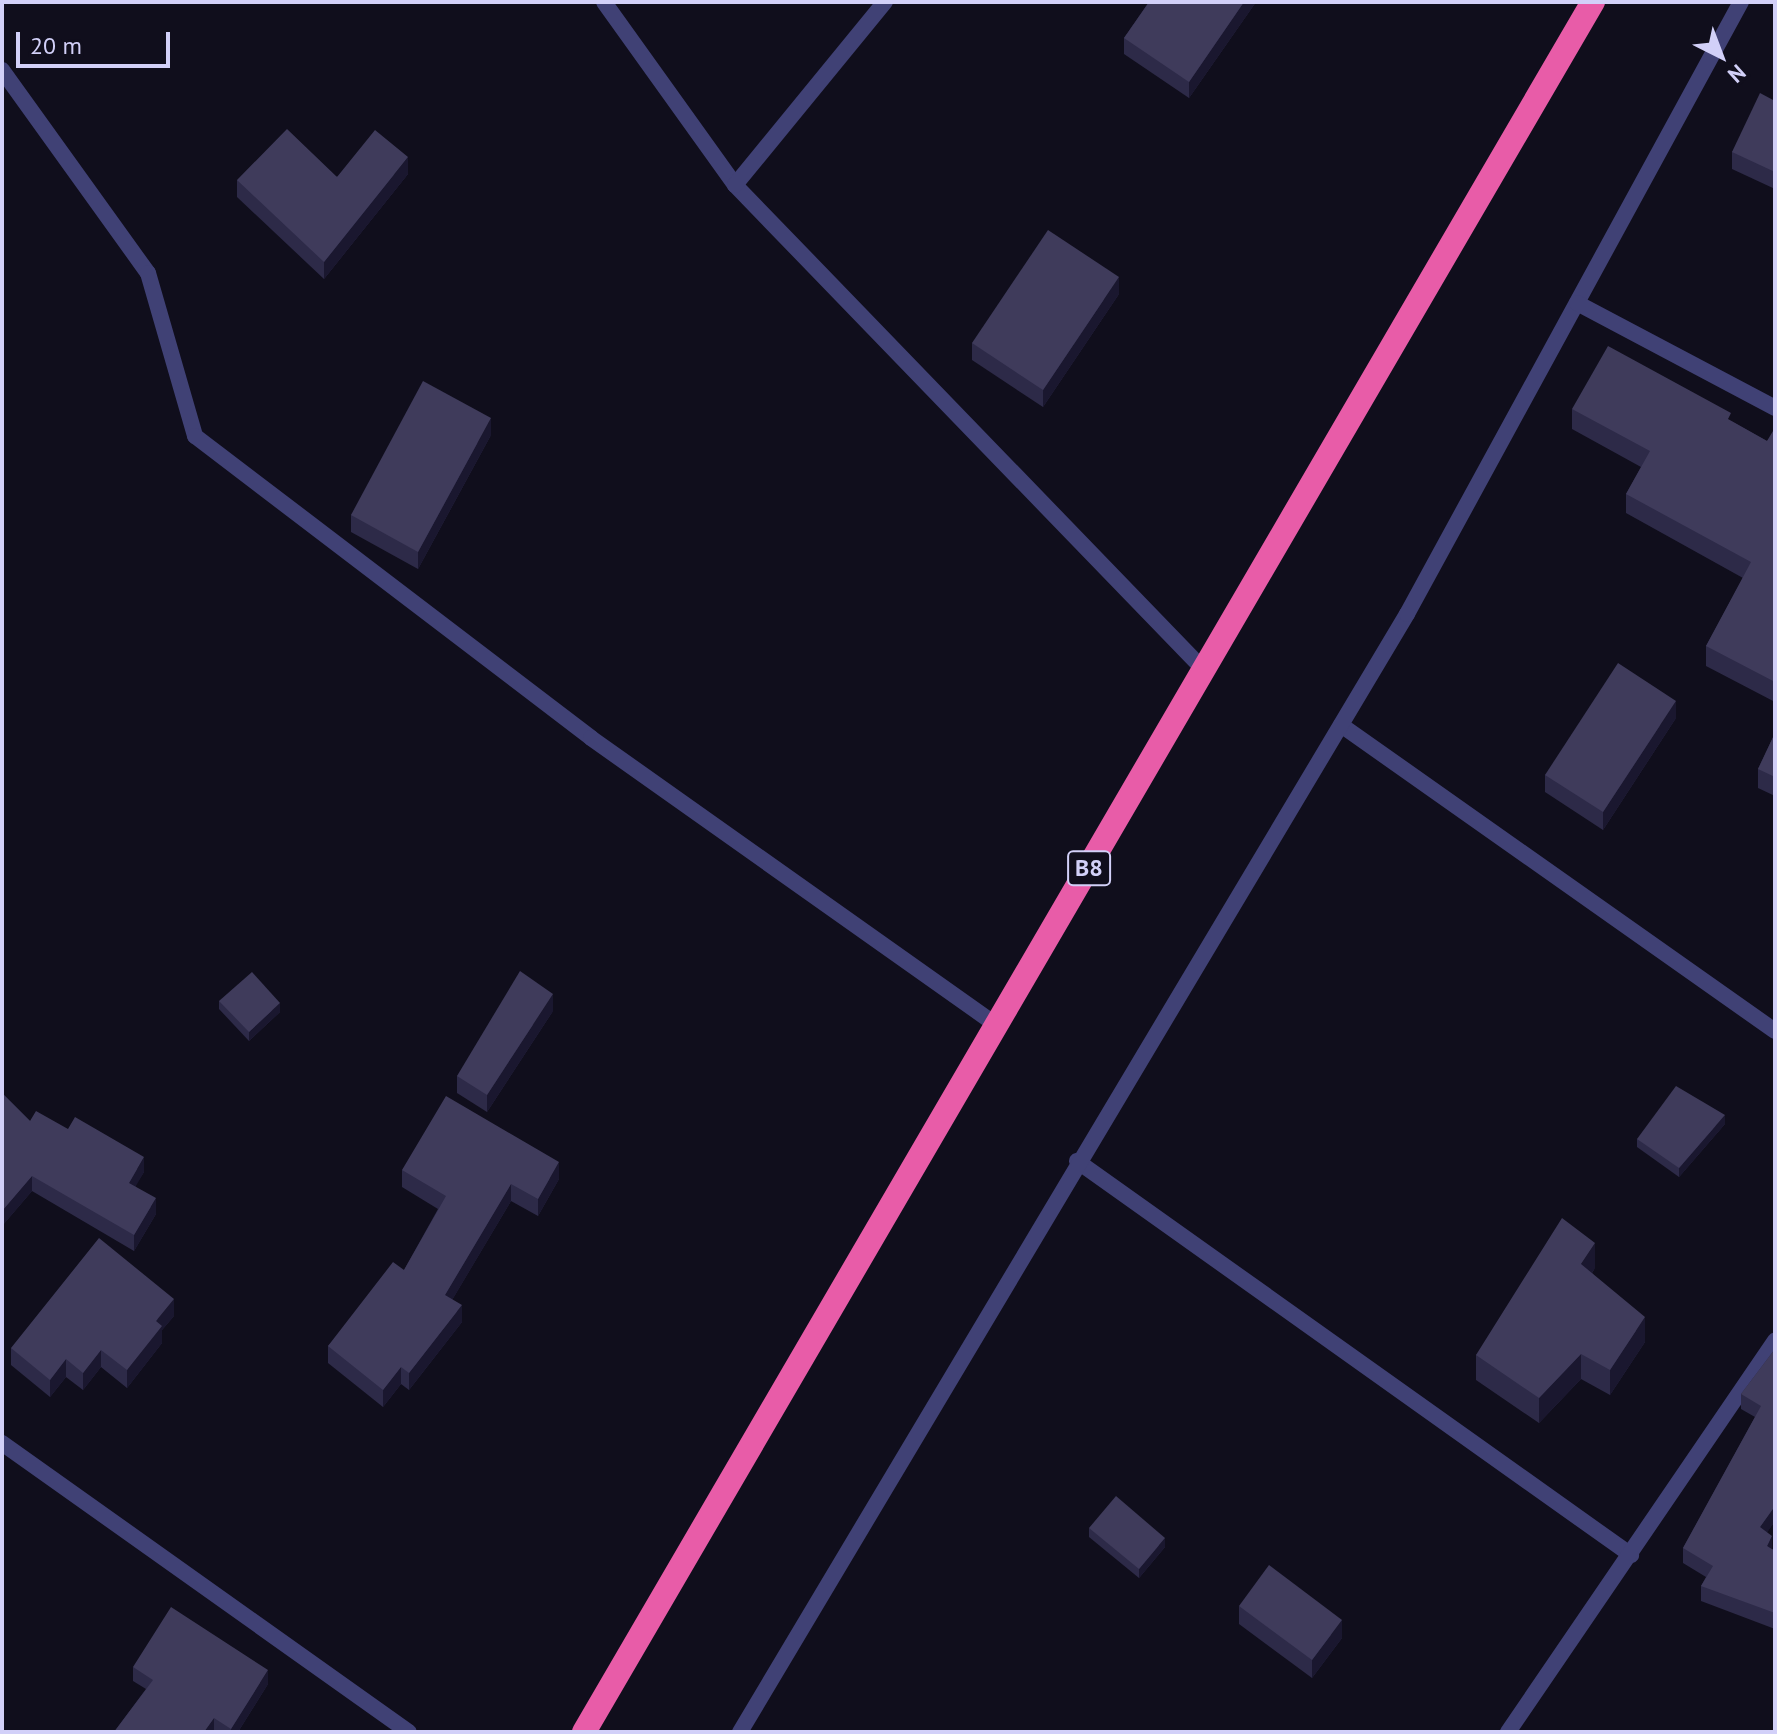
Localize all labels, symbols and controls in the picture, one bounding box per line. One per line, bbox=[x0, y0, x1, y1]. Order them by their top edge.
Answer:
scale bar bbox=[20, 16, 174, 66]
north arrow bbox=[1681, 16, 1761, 96]
text: 20 m bbox=[30, 30, 82, 61]
text: N bbox=[1722, 59, 1752, 89]
road number: B8 bbox=[1067, 848, 1111, 888]

